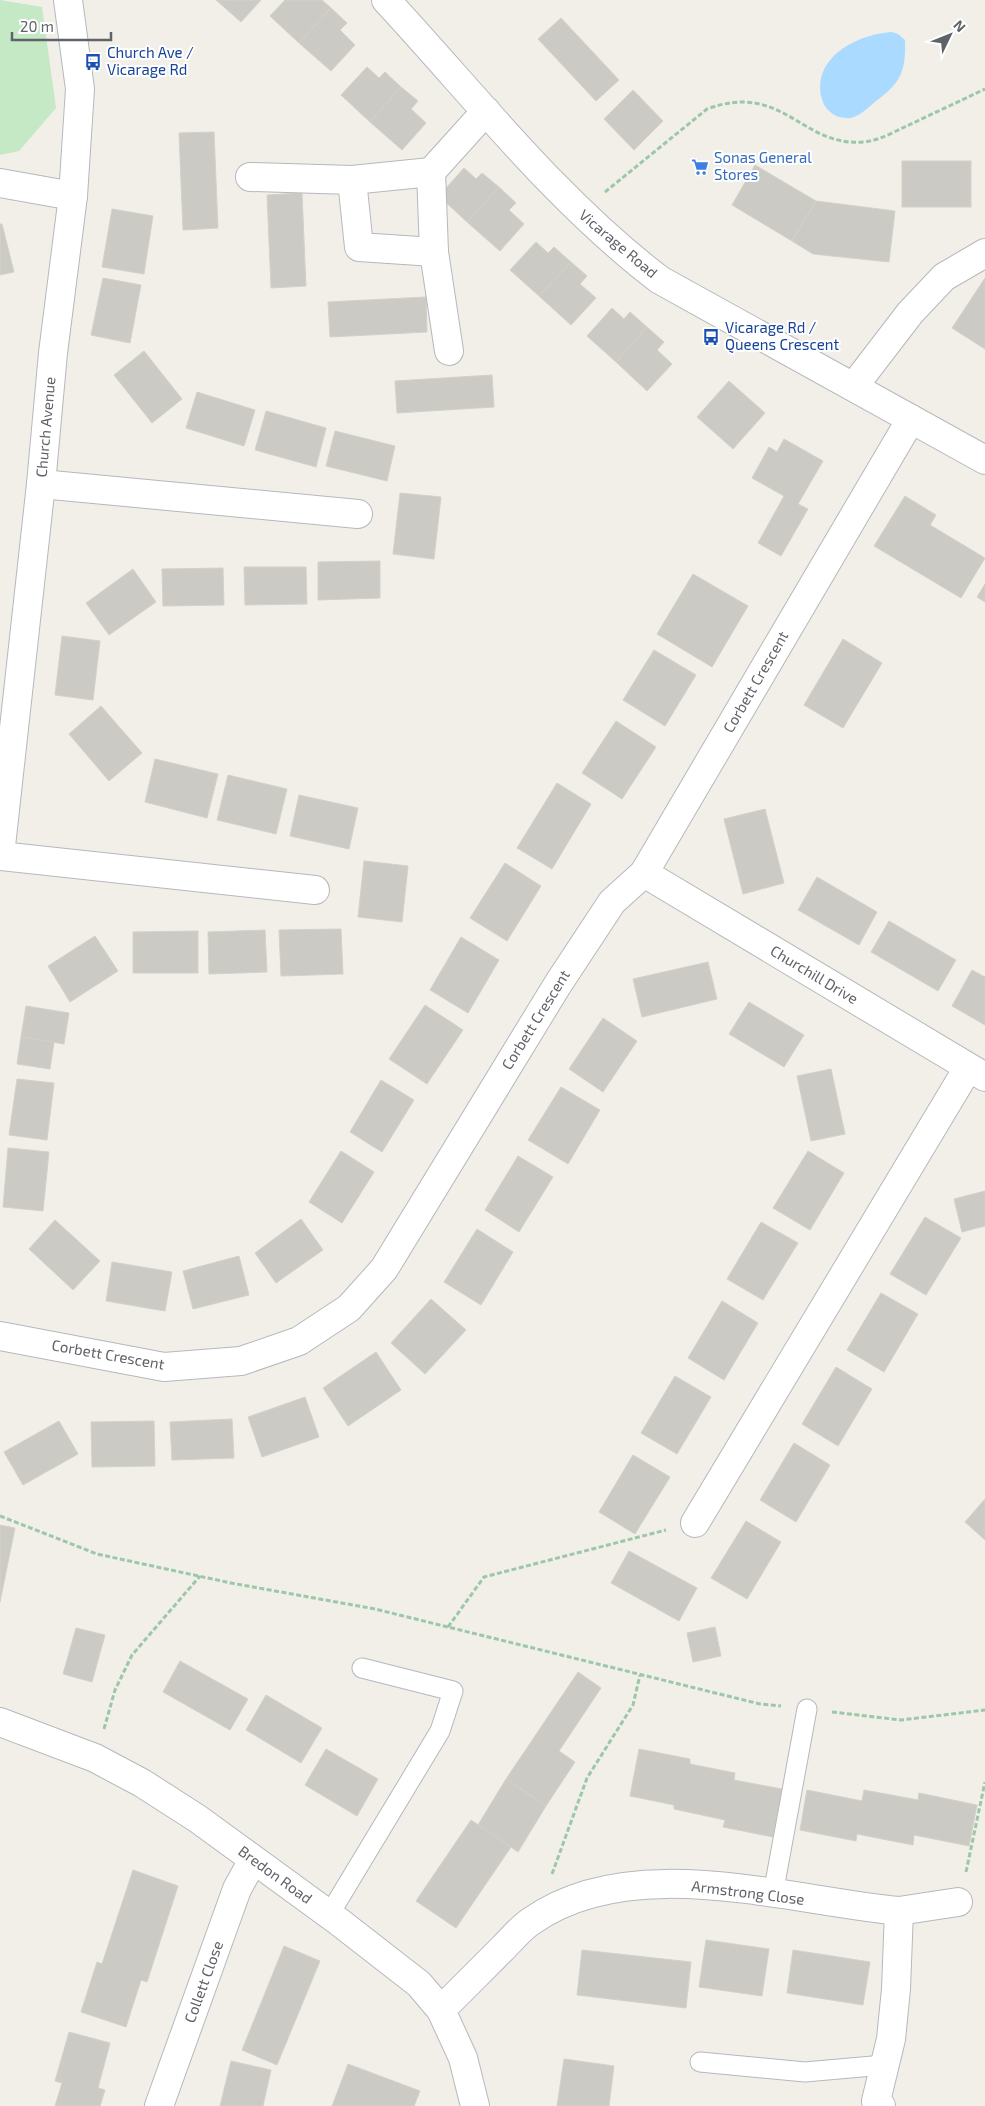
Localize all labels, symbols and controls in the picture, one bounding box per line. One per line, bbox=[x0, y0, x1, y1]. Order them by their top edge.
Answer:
scale bar bbox=[12, 10, 111, 42]
north arrow bbox=[925, 10, 975, 60]
text: N bbox=[950, 16, 970, 35]
text: 20 m bbox=[20, 17, 54, 35]
place label: Church Ave / Vicarage Rd bbox=[107, 43, 194, 78]
bus stop icon: Church Ave / Vicarage Rd bbox=[83, 52, 103, 72]
place label: Sonas General Stores bbox=[714, 148, 812, 183]
supermarket icon: Sonas General Stores bbox=[690, 157, 710, 177]
street label: Vicarage Road bbox=[576, 205, 662, 281]
place label: Vicarage Rd / Queens Crescent bbox=[725, 318, 839, 354]
bus stop icon: Vicarage Rd / Queens Crescent bbox=[701, 327, 721, 347]
street label: Church Avenue bbox=[32, 376, 58, 478]
street label: Corbett Crescent bbox=[719, 627, 792, 735]
street label: Churchill Drive bbox=[767, 941, 862, 1007]
street label: Corbett Crescent bbox=[497, 966, 573, 1073]
street label: Corbett Crescent bbox=[50, 1335, 166, 1373]
street label: Bredon Road bbox=[235, 1841, 316, 1907]
street label: Armstrong Close bbox=[691, 1876, 806, 1908]
street label: Collett Close bbox=[180, 1938, 226, 2025]

